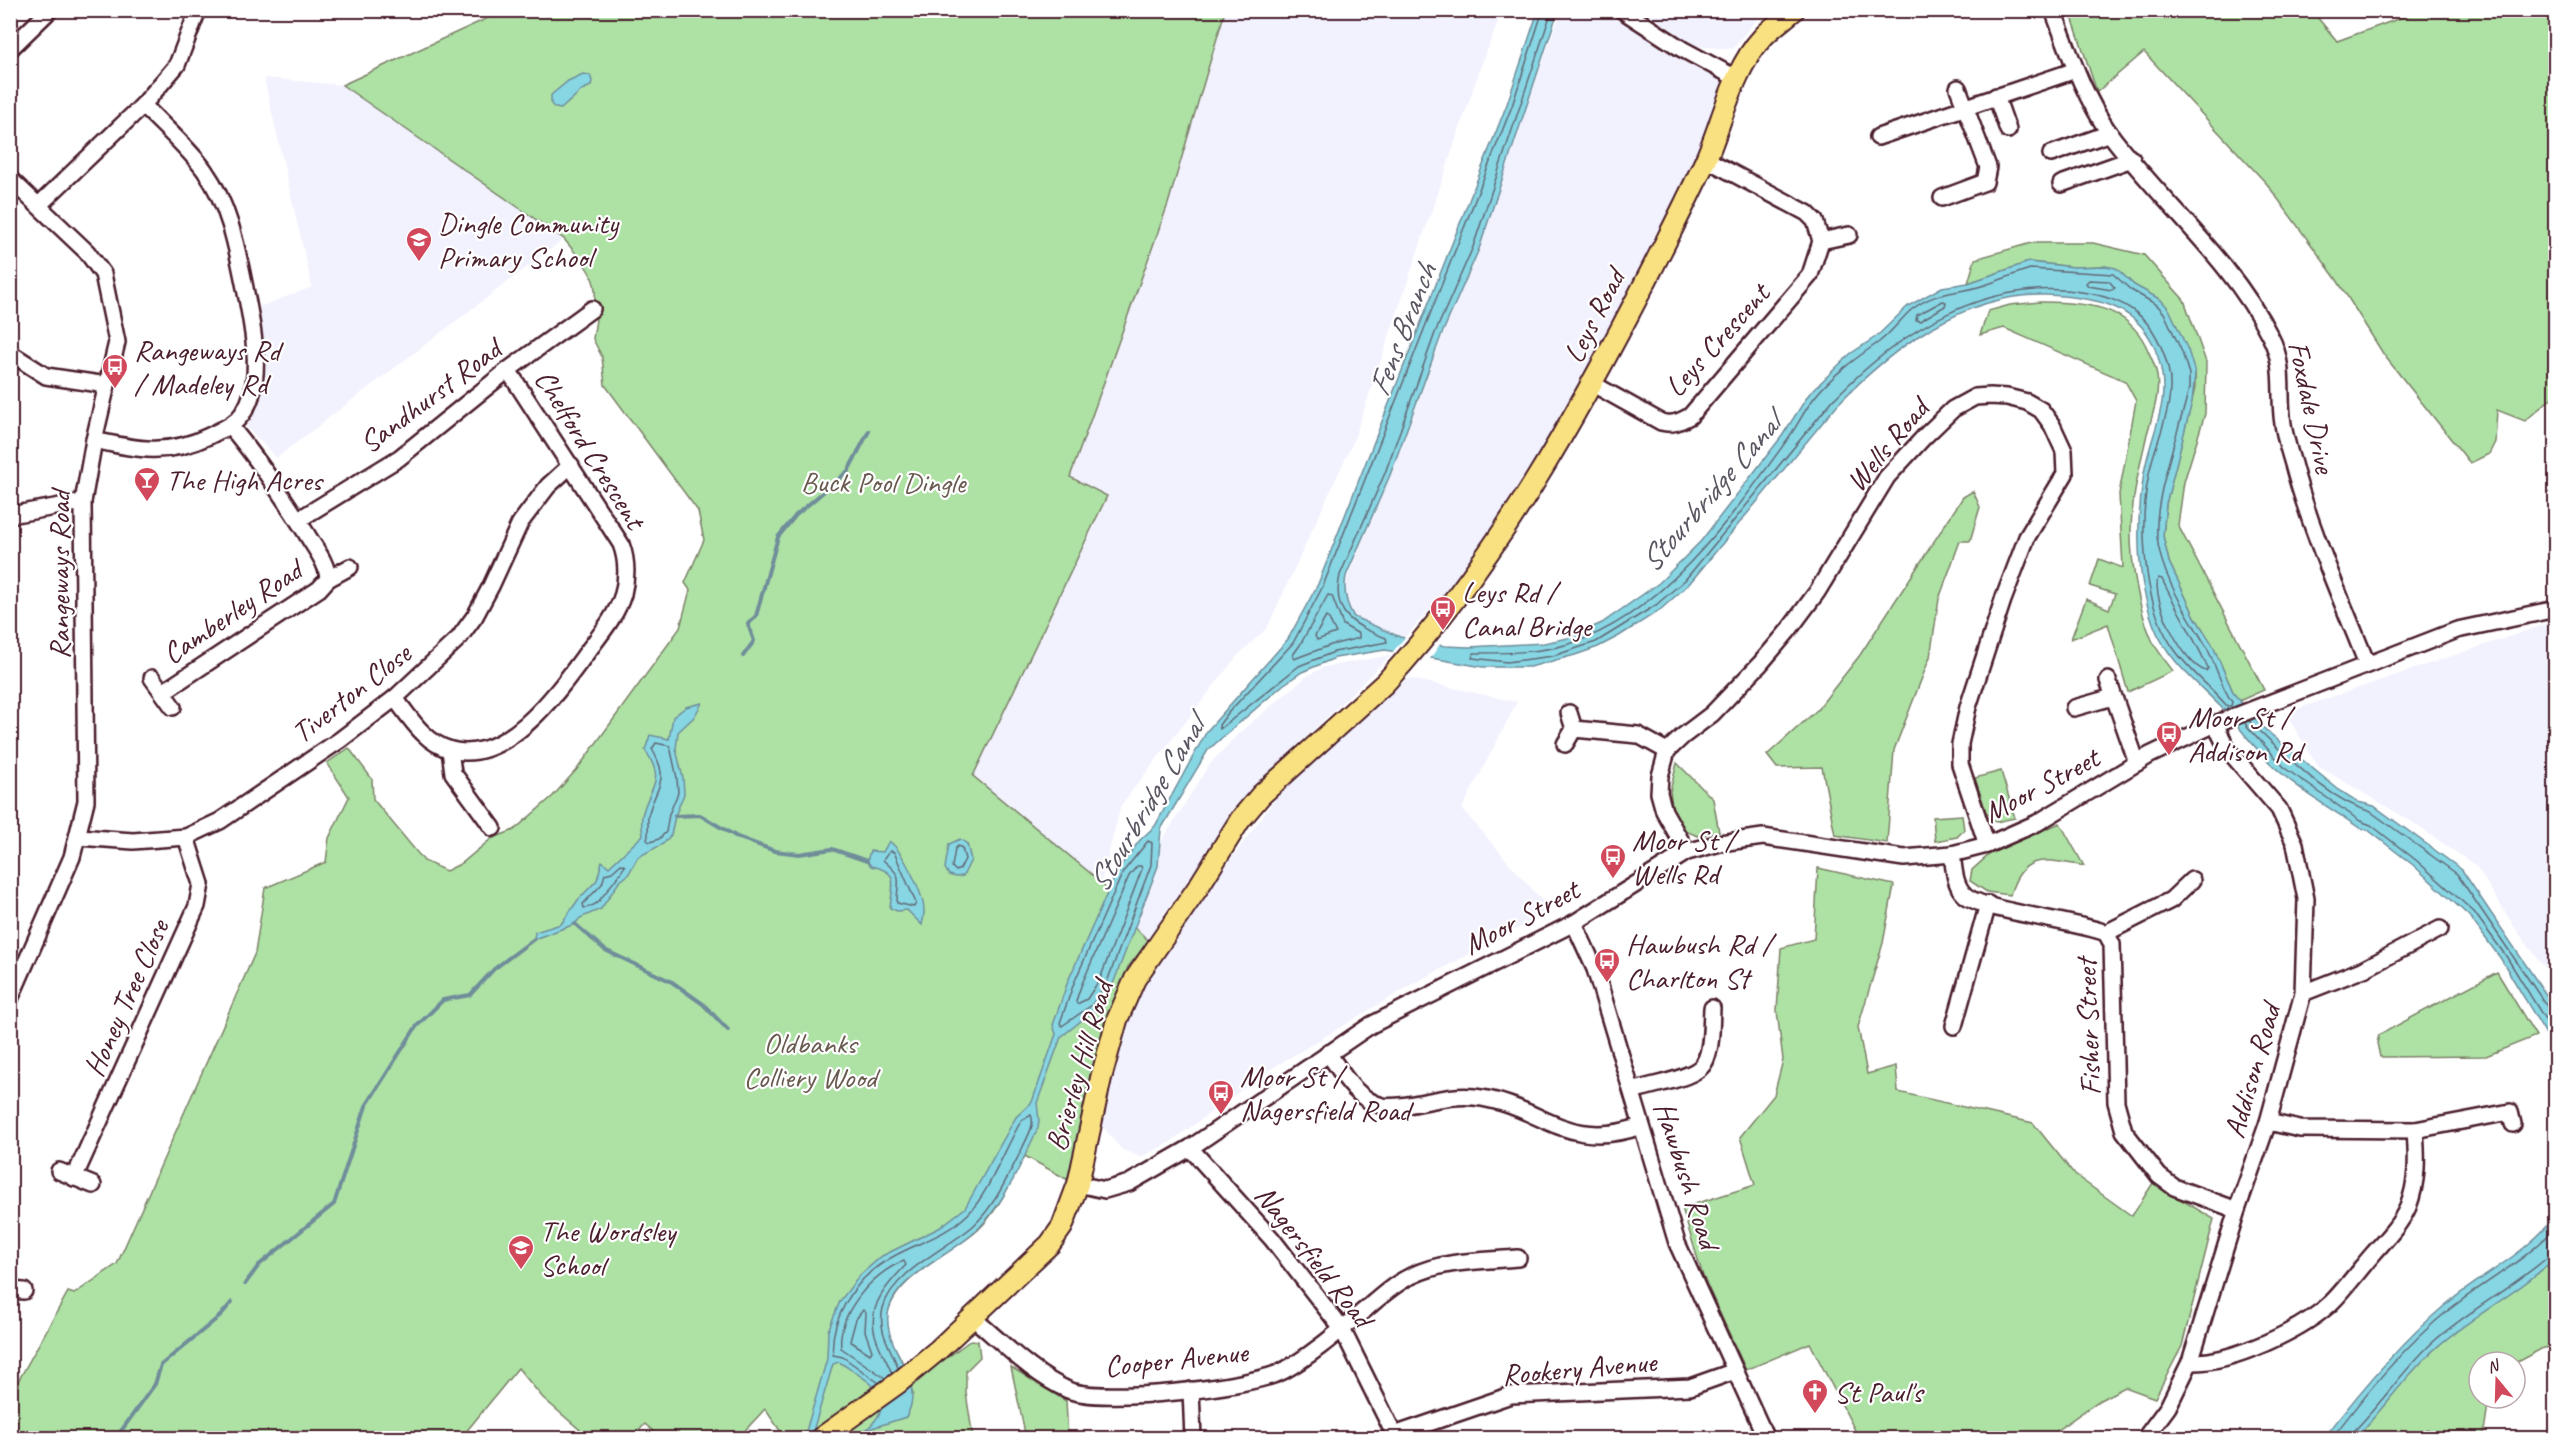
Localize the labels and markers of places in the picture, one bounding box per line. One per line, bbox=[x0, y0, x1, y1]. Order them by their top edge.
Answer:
place label: Dingle Community Primary School bbox=[438, 204, 620, 276]
school or university icon: Dingle Community Primary School bbox=[404, 225, 434, 263]
place label: Rangeways Rd / Madeley Rd bbox=[134, 331, 284, 403]
bus stop icon: Rangeways Rd / Madeley Rd bbox=[100, 352, 130, 390]
place label: The High Acres bbox=[166, 461, 325, 499]
bar icon: The High Acres bbox=[132, 465, 162, 503]
place label: Leys Rd / Canal Bridge bbox=[1462, 573, 1593, 645]
bus stop icon: Leys Rd / Canal Bridge bbox=[1428, 594, 1458, 632]
place label: Moor St / Addison Rd bbox=[2188, 698, 2306, 770]
bus stop icon: Moor St / Addison Rd bbox=[2154, 719, 2184, 757]
place label: Moor St / Wells Rd bbox=[1632, 821, 1741, 893]
bus stop icon: Moor St / Wells Rd bbox=[1598, 842, 1628, 880]
place label: Hawbush Rd / Charlton St bbox=[1626, 925, 1778, 997]
bus stop icon: Hawbush Rd / Charlton St bbox=[1592, 946, 1622, 984]
place label: Moor St / Nagersfield Road bbox=[1240, 1057, 1415, 1129]
bus stop icon: Moor St / Nagersfield Road bbox=[1206, 1078, 1236, 1116]
place label: The Wordsley School bbox=[540, 1212, 678, 1284]
school or university icon: The Wordsley School bbox=[506, 1233, 536, 1271]
place label: St Paul's bbox=[1834, 1373, 1925, 1411]
church icon: St Paul's bbox=[1800, 1377, 1830, 1415]

